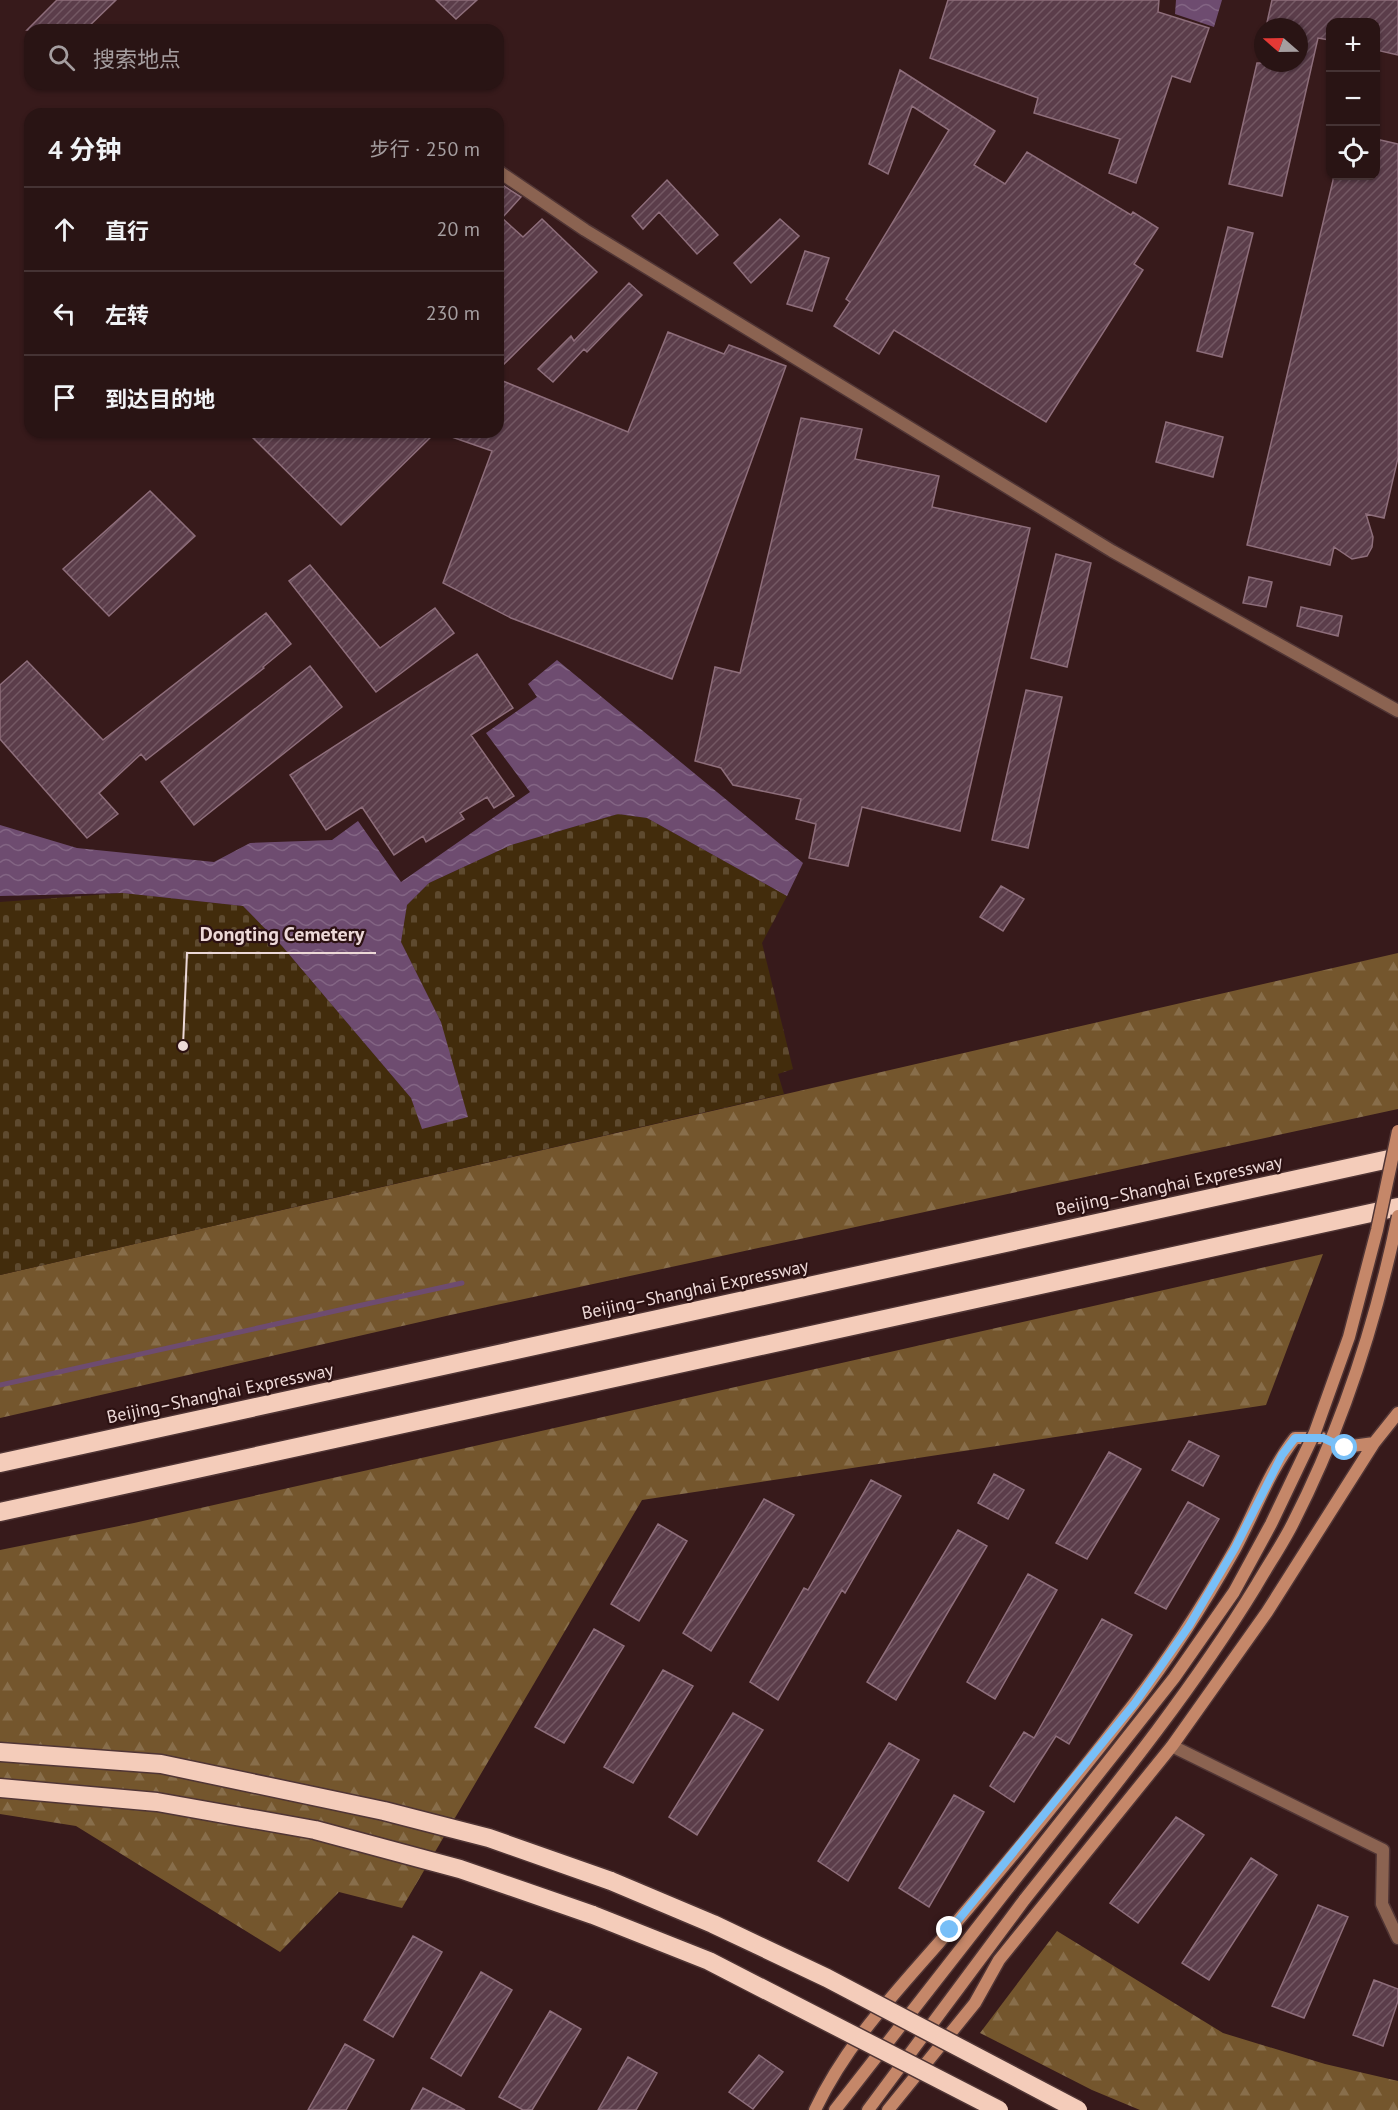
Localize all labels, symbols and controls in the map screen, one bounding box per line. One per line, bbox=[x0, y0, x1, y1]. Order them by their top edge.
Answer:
north arrow bbox=[1254, 18, 1308, 72]
map controls bbox=[1326, 18, 1380, 180]
button: + bbox=[1326, 18, 1380, 72]
search box bbox=[24, 24, 504, 90]
icon: search bbox=[45, 41, 78, 74]
text: 搜索地点 bbox=[93, 45, 181, 73]
button: − bbox=[1326, 72, 1380, 126]
button: locate bbox=[1326, 126, 1380, 180]
text: 4 分钟 bbox=[48, 133, 121, 166]
text: 步行 · 250 m bbox=[370, 136, 480, 162]
icon: ahead bbox=[48, 213, 81, 246]
text: 20 m bbox=[437, 216, 480, 242]
text: 直行 bbox=[105, 217, 149, 245]
icon: left bbox=[48, 297, 81, 330]
text: 230 m bbox=[426, 300, 480, 326]
text: 左转 bbox=[105, 301, 149, 329]
icon: arrive bbox=[48, 381, 81, 414]
text: 到达目的地 bbox=[105, 385, 215, 413]
callout: Dongting Cemetery bbox=[187, 915, 376, 953]
text: Dongting Cemetery bbox=[200, 921, 365, 947]
street label: Beijing–Shanghai Expressway bbox=[1053, 1150, 1285, 1220]
street label: Beijing–Shanghai Expressway bbox=[579, 1254, 811, 1324]
street label: Beijing–Shanghai Expressway bbox=[104, 1358, 336, 1428]
route start bbox=[1331, 1434, 1357, 1460]
route end bbox=[936, 1916, 962, 1942]

